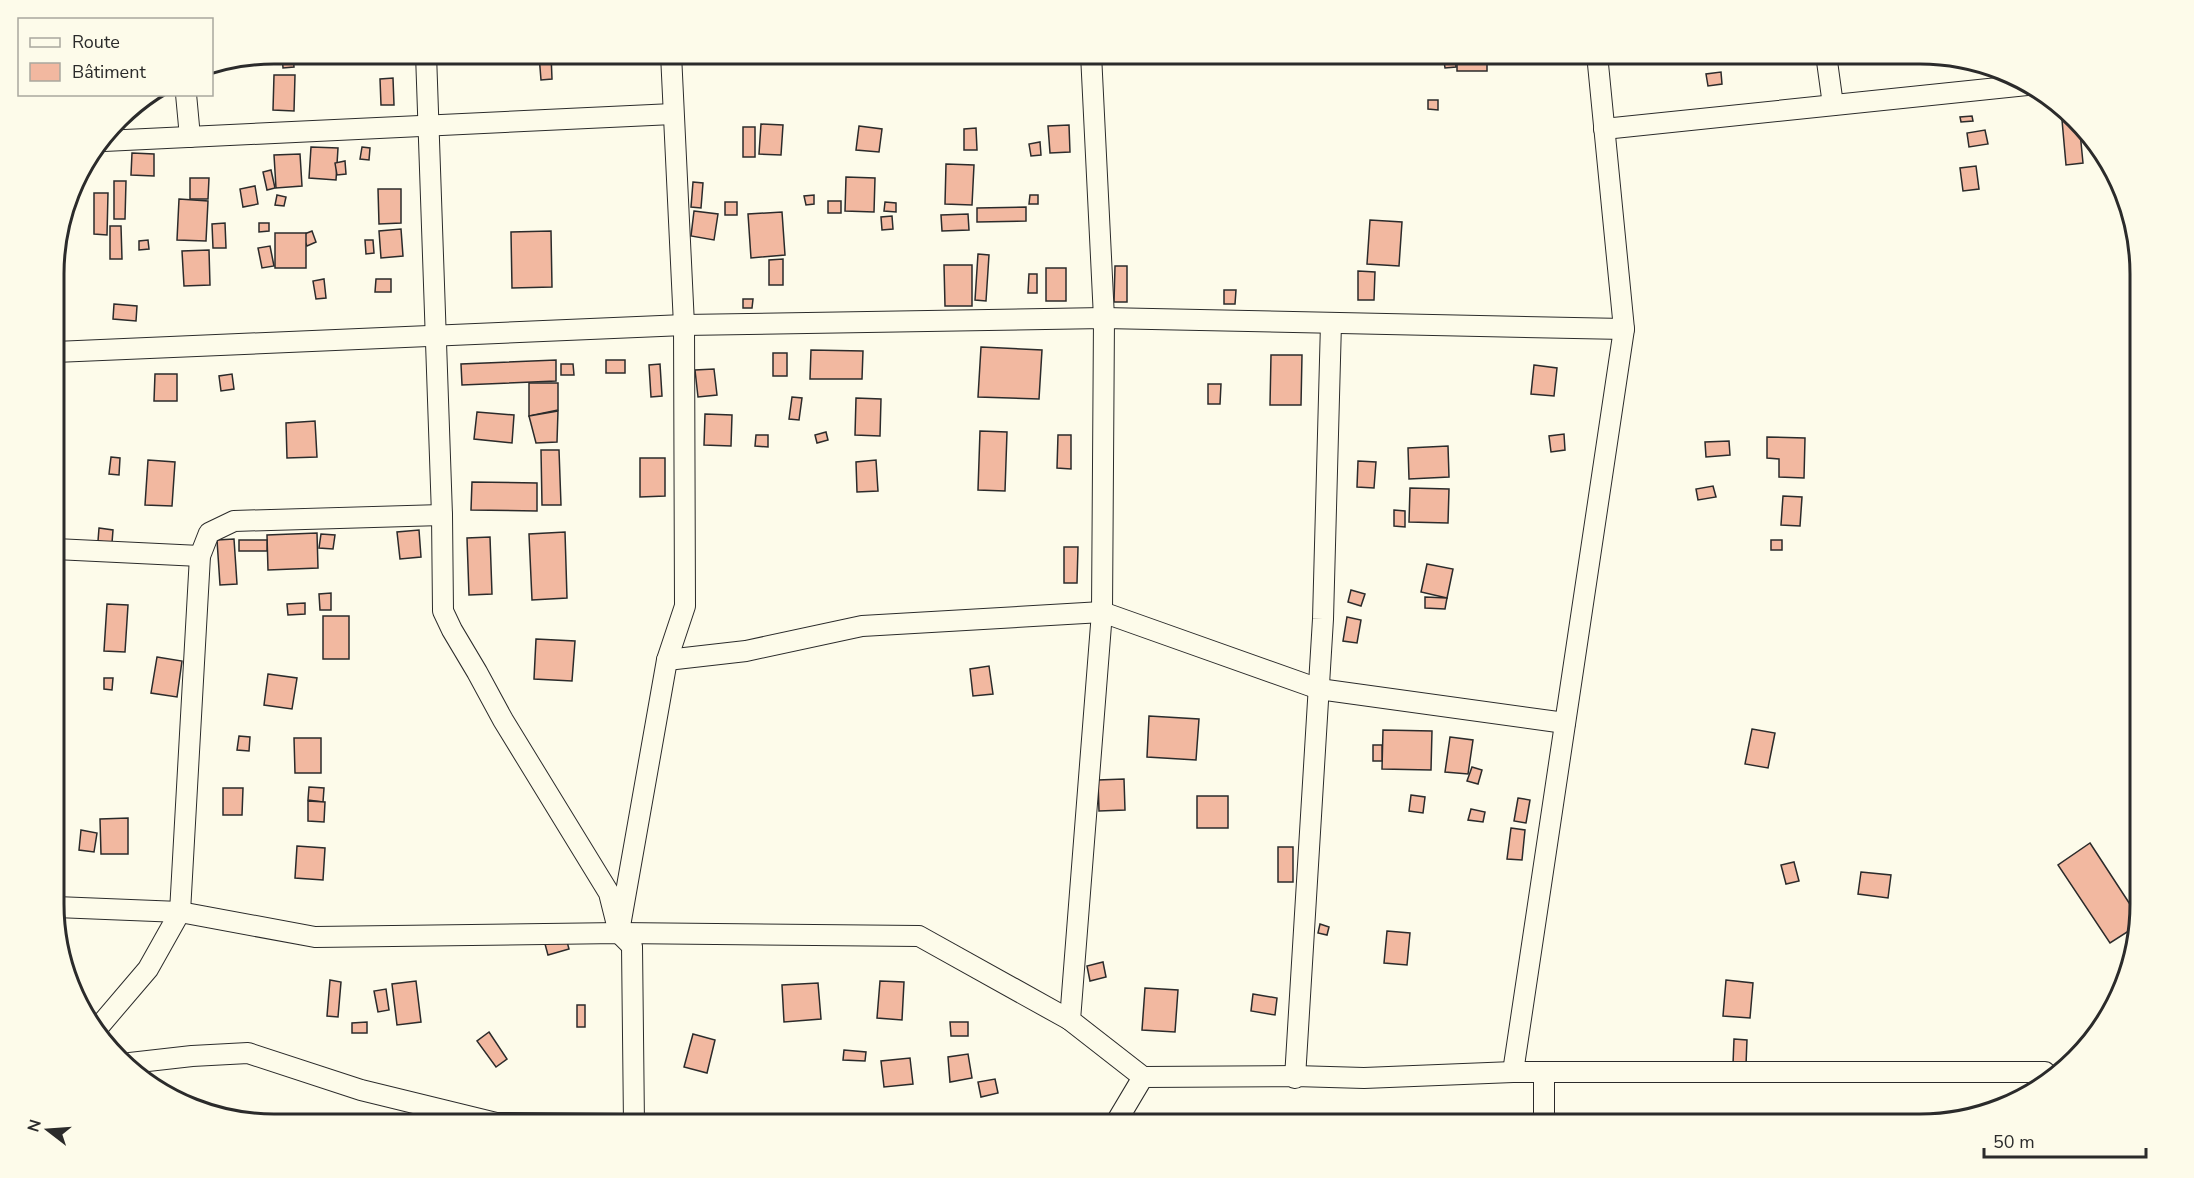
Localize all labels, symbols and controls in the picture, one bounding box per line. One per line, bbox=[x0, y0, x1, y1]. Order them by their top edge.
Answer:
legend bbox=[18, 18, 213, 96]
text: Route bbox=[72, 30, 120, 54]
text: Bâtiment bbox=[72, 60, 146, 84]
north arrow bbox=[18, 1100, 78, 1160]
text: N bbox=[22, 1117, 47, 1135]
scale bar bbox=[1984, 1121, 2146, 1159]
text: 50 m bbox=[1993, 1130, 2035, 1154]

